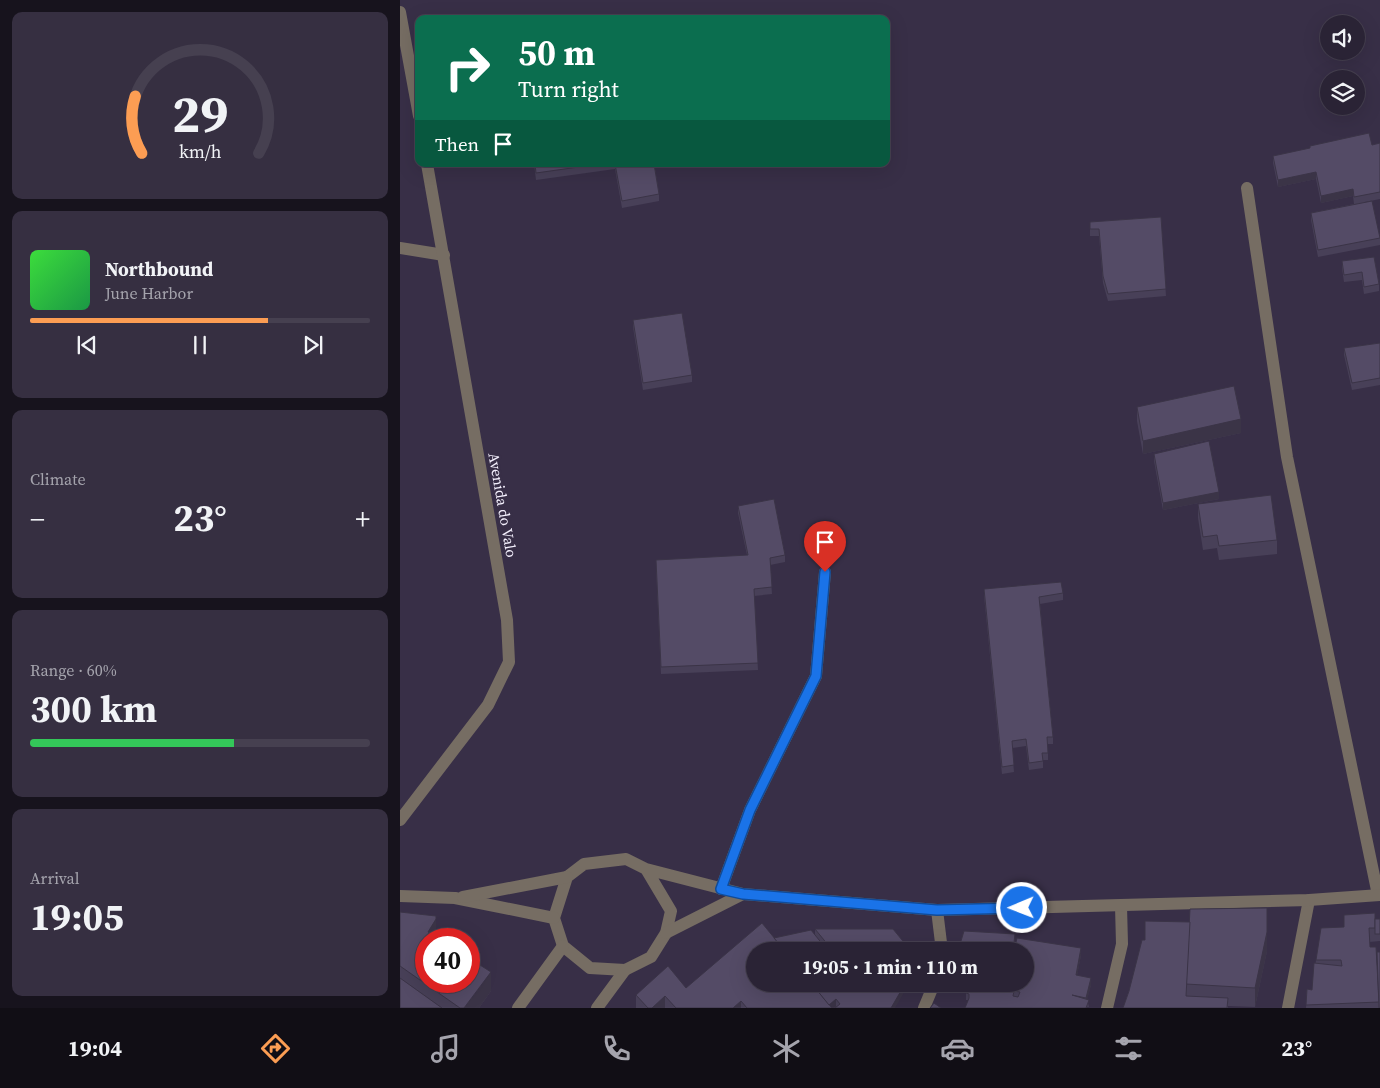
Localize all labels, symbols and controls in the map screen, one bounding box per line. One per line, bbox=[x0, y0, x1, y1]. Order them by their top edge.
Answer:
map controls bbox=[1320, 15, 1365, 115]
button: sound bbox=[1320, 15, 1365, 60]
text: 50 m bbox=[518, 29, 595, 77]
icon: right bbox=[435, 35, 500, 100]
button: layers bbox=[1320, 70, 1365, 115]
text: Turn right bbox=[518, 74, 619, 104]
text: 29 bbox=[172, 78, 228, 149]
icon: arrive bbox=[489, 130, 517, 158]
text: Then bbox=[435, 131, 479, 157]
text: km/h bbox=[179, 139, 222, 164]
text: Northbound bbox=[105, 256, 213, 282]
text: June Harbor bbox=[105, 282, 193, 304]
icon: previous bbox=[73, 331, 101, 359]
icon: pause bbox=[186, 331, 214, 359]
icon: next bbox=[299, 331, 327, 359]
street label: Avenida do Valo bbox=[483, 451, 523, 559]
text: Climate bbox=[30, 468, 86, 490]
text: 23° bbox=[173, 492, 227, 544]
text: − bbox=[30, 500, 45, 538]
text: + bbox=[355, 500, 370, 538]
pin bbox=[804, 521, 846, 572]
icon: arrive bbox=[811, 528, 839, 556]
text: Range · 60% bbox=[30, 659, 117, 681]
text: 300 km bbox=[30, 683, 157, 735]
text: Arrival bbox=[30, 867, 79, 889]
position arrow bbox=[995, 881, 1047, 933]
text: 19:05 bbox=[30, 891, 124, 943]
speed limit sign: 40 bbox=[415, 928, 480, 993]
text: 19:05 · 1 min · 110 m bbox=[802, 954, 978, 980]
icon: directions bbox=[258, 1031, 293, 1066]
icon: music bbox=[428, 1031, 463, 1066]
icon: phone bbox=[599, 1031, 634, 1066]
icon: climate bbox=[769, 1031, 804, 1066]
icon: car bbox=[940, 1031, 975, 1066]
icon: filters bbox=[1111, 1031, 1146, 1066]
text: 19:04 bbox=[68, 1033, 122, 1063]
text: 23° bbox=[1281, 1033, 1312, 1063]

